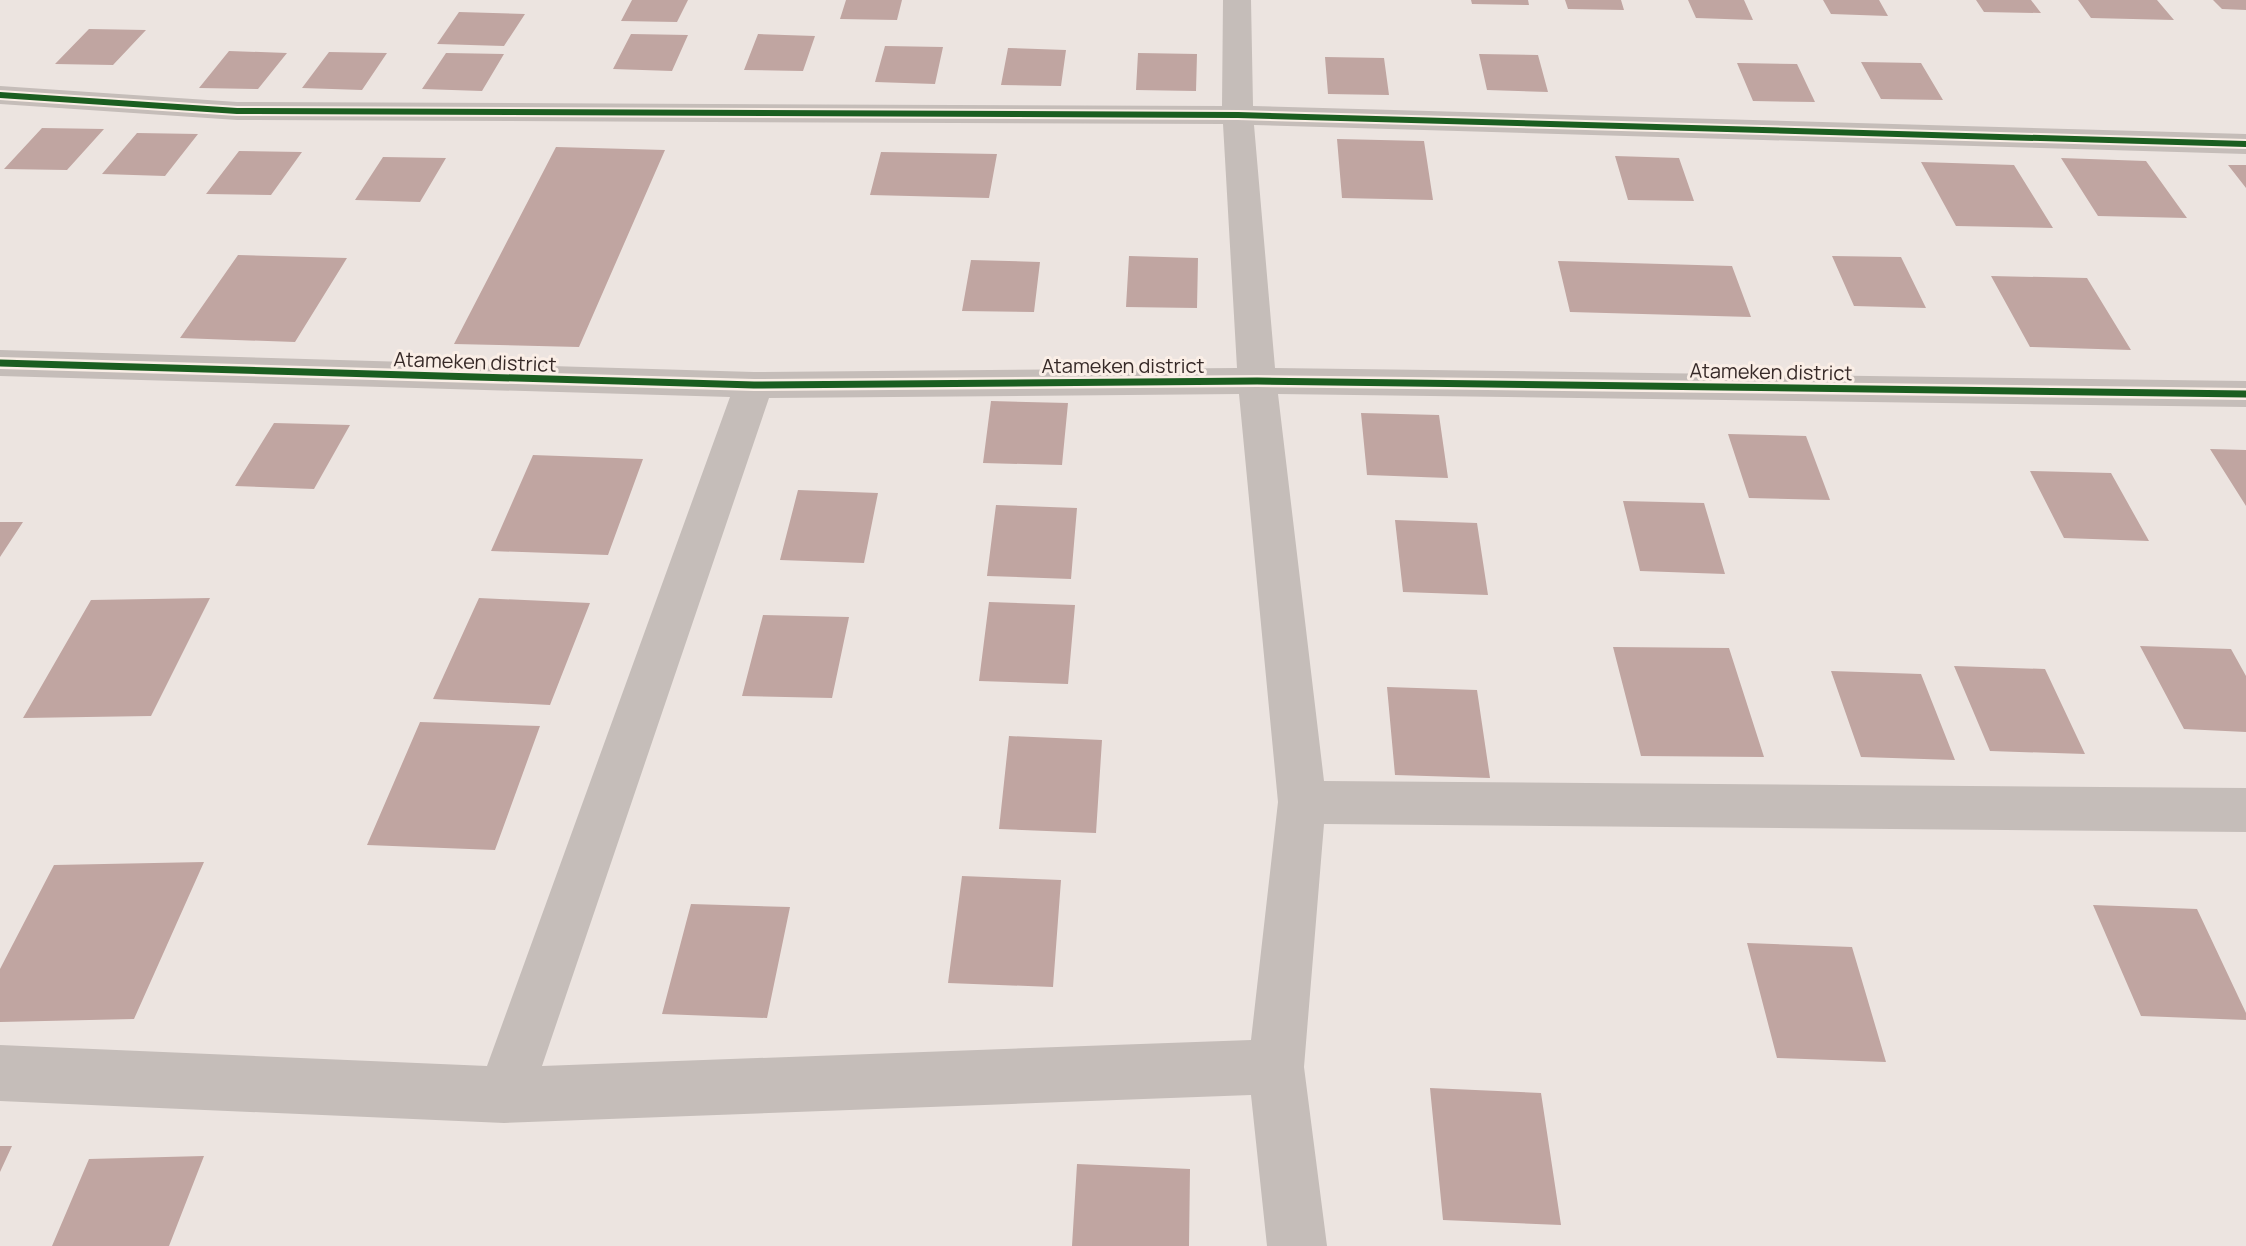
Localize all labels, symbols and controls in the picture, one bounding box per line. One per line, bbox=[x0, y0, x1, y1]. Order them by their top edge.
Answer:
street label: Atameken district bbox=[393, 345, 557, 378]
street label: Atameken district bbox=[1042, 352, 1204, 379]
street label: Atameken district bbox=[1689, 357, 1853, 386]

